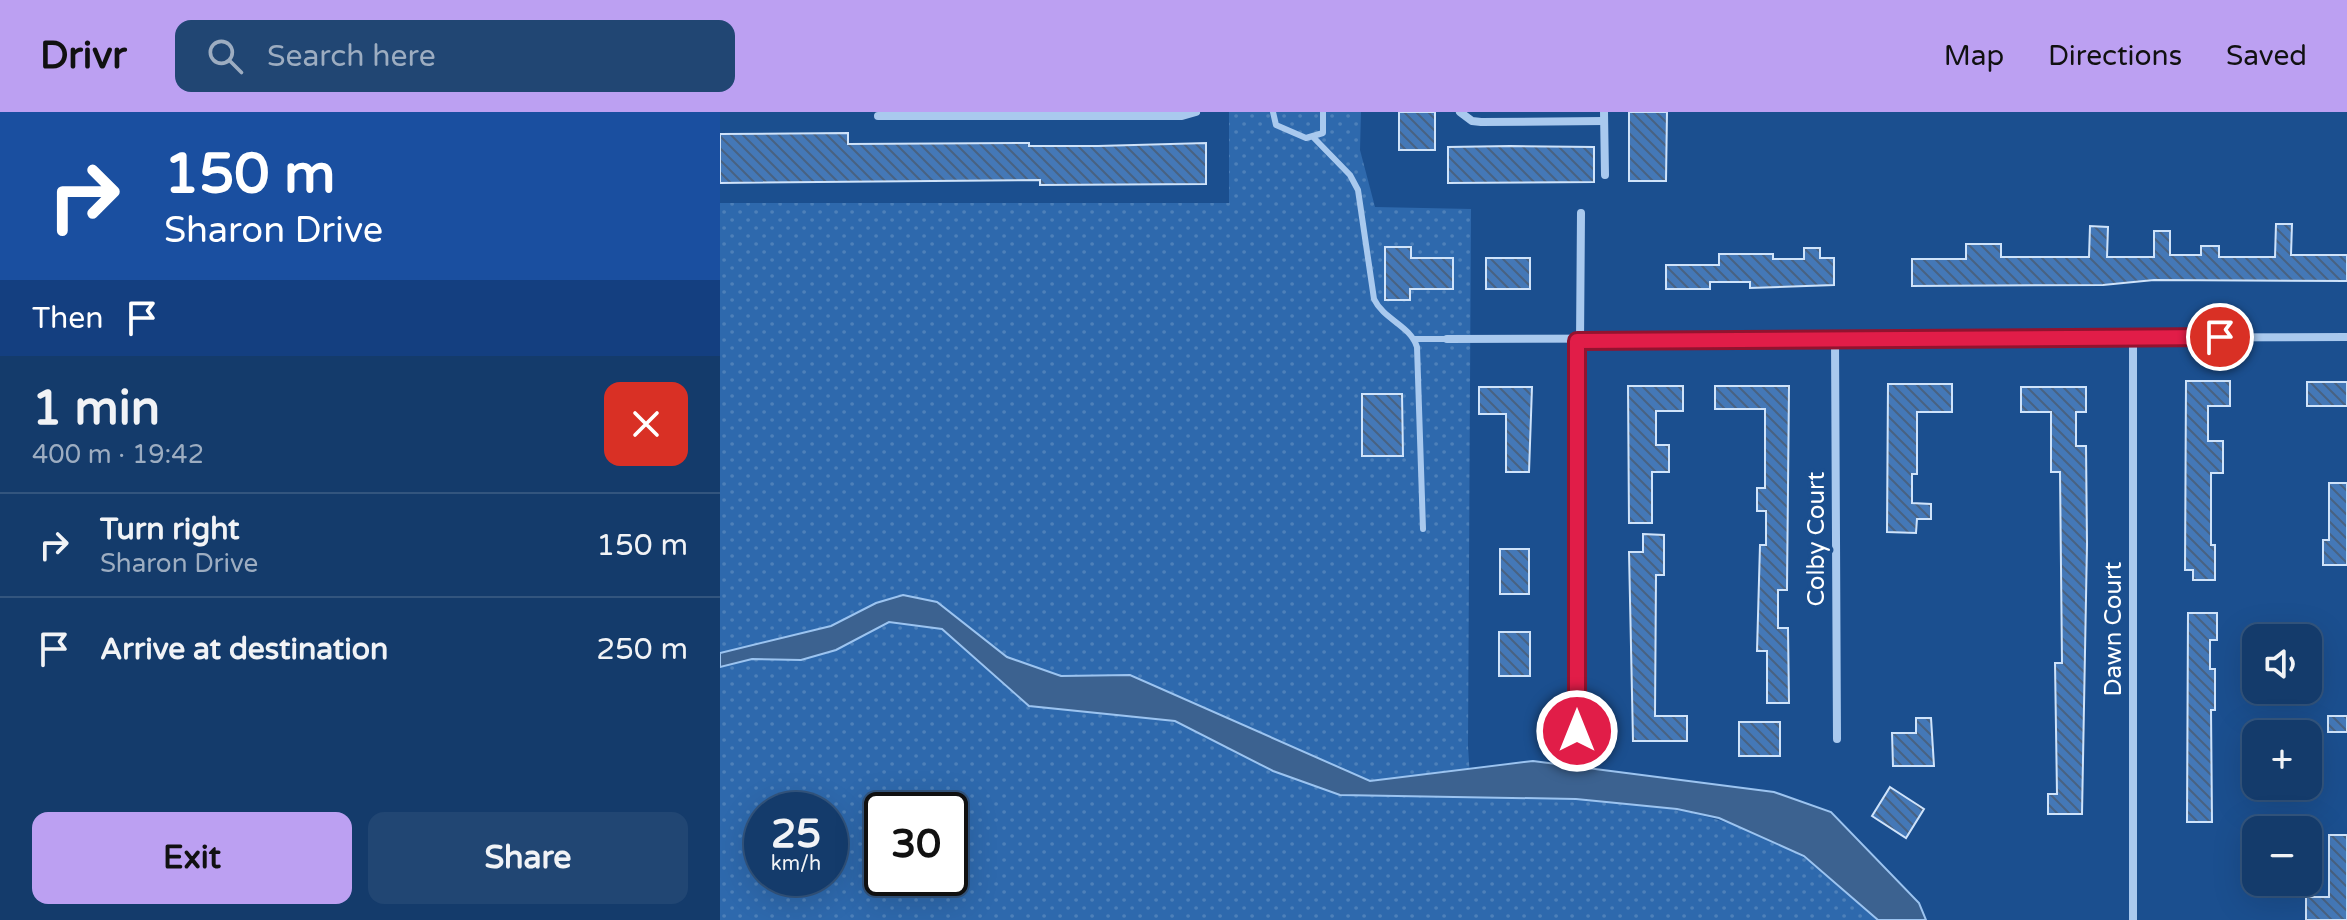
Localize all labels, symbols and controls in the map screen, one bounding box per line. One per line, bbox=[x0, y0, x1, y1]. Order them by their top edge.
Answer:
search box bbox=[175, 20, 735, 92]
text: Drivr bbox=[40, 33, 127, 79]
icon: search bbox=[203, 34, 247, 78]
text: Search here bbox=[267, 38, 436, 75]
text: Map bbox=[1944, 39, 2004, 73]
text: Directions bbox=[2048, 39, 2182, 73]
text: Saved bbox=[2226, 39, 2307, 73]
text: 150 m bbox=[164, 141, 335, 208]
icon: right bbox=[32, 144, 136, 248]
text: Sharon Drive bbox=[164, 209, 383, 252]
icon: arrive bbox=[120, 296, 164, 340]
text: Then bbox=[32, 300, 104, 337]
pin bbox=[2186, 303, 2254, 371]
icon: arrive bbox=[2198, 315, 2242, 359]
text: 1 min bbox=[32, 380, 160, 438]
button: close bbox=[604, 382, 688, 466]
text: 400 m · 19:42 bbox=[32, 439, 204, 470]
street label: Colby Court bbox=[1802, 472, 1831, 606]
text: Turn right bbox=[100, 511, 240, 548]
icon: right bbox=[32, 523, 76, 567]
text: 150 m bbox=[596, 527, 688, 564]
text: Sharon Drive bbox=[100, 548, 258, 579]
street label: Dawn Court bbox=[2099, 562, 2128, 696]
map controls bbox=[2242, 624, 2322, 896]
button: sound bbox=[2242, 624, 2322, 704]
icon: arrive bbox=[32, 627, 76, 671]
text: Arrive at destination bbox=[100, 631, 388, 668]
text: 250 m bbox=[596, 631, 688, 668]
position arrow bbox=[1535, 689, 1619, 773]
button: + bbox=[2242, 720, 2322, 800]
speed limit sign: 30 bbox=[864, 792, 968, 896]
text: 25 bbox=[771, 810, 821, 858]
button: Exit bbox=[32, 812, 352, 904]
button: Share bbox=[368, 812, 688, 904]
button: − bbox=[2242, 816, 2322, 896]
text: km/h bbox=[771, 852, 821, 876]

